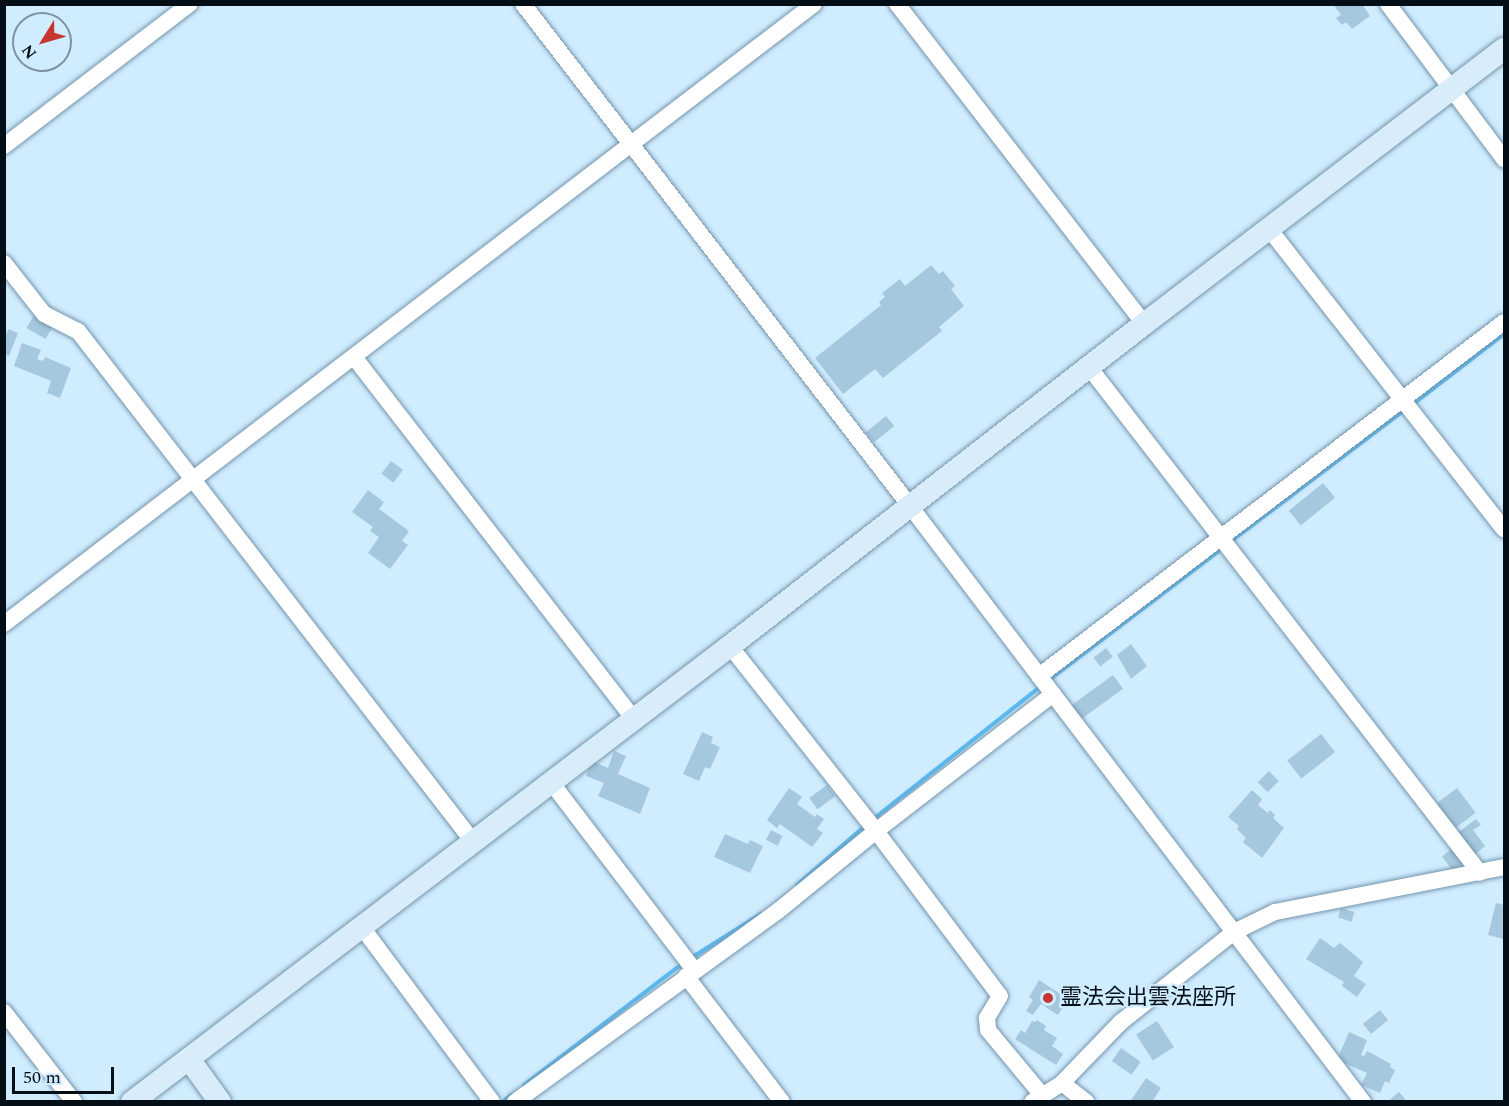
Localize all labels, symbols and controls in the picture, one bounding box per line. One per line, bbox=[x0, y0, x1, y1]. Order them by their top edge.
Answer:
north arrow bbox=[12, 12, 72, 72]
text: N bbox=[16, 39, 43, 64]
place label: 霊法会出雲法座所 bbox=[1060, 985, 1236, 1011]
marker: 霊法会出雲法座所 bbox=[1041, 991, 1055, 1005]
scale bar bbox=[15, 1055, 117, 1093]
text: 50 m bbox=[23, 1064, 61, 1091]

